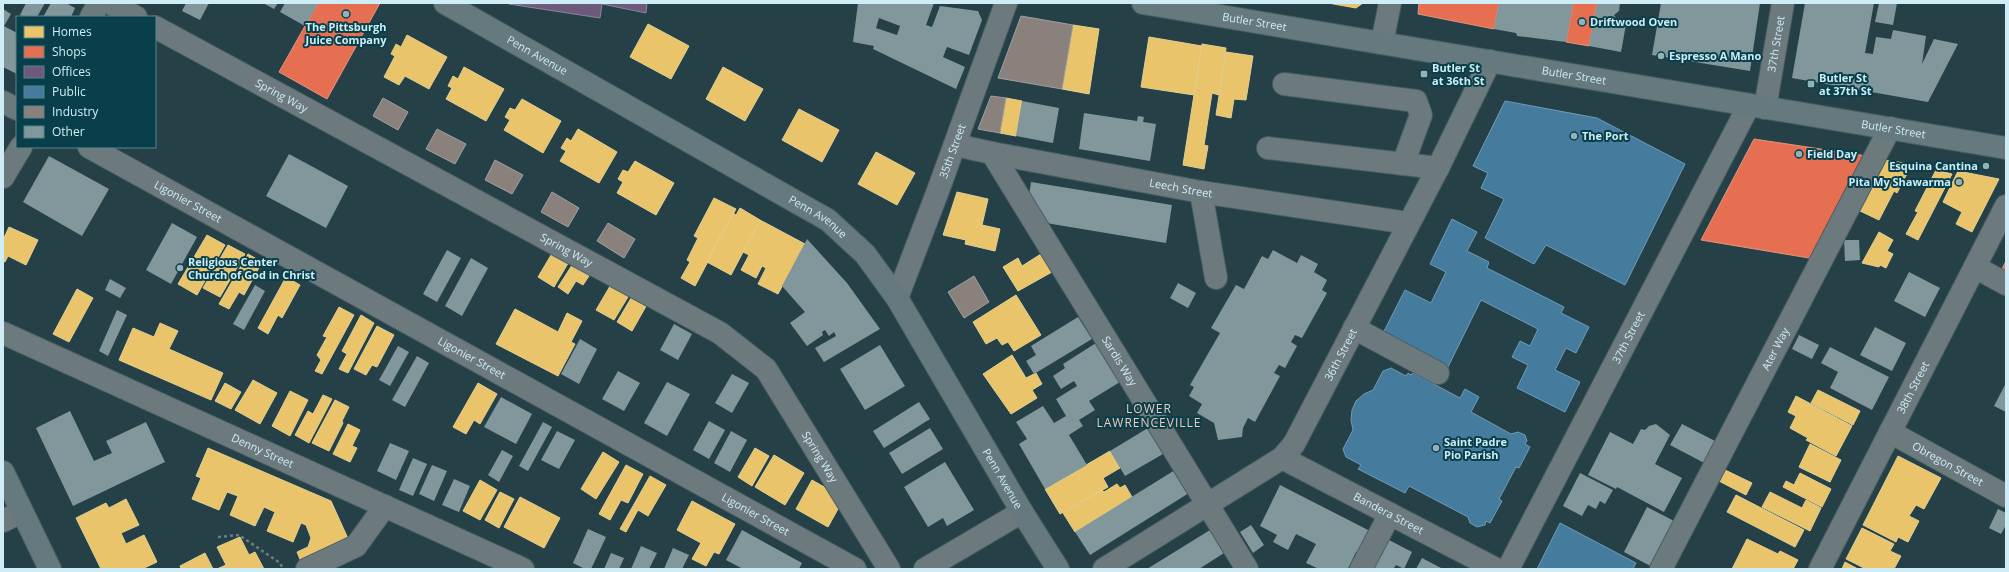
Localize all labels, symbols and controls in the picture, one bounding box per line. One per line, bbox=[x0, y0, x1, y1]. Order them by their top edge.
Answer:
street label: Butler Street bbox=[1221, 8, 1288, 34]
marker: The Pittsburgh Juice Company bbox=[341, 9, 351, 19]
place label: Driftwood Oven bbox=[1590, 14, 1677, 29]
street label: 37th Street bbox=[1763, 14, 1788, 73]
legend bbox=[16, 16, 156, 148]
marker: Driftwood Oven bbox=[1577, 17, 1587, 27]
place label: The Pittsburgh Juice Company bbox=[305, 19, 387, 47]
text: Homes bbox=[52, 23, 92, 40]
street label: Penn Avenue bbox=[504, 32, 571, 78]
text: Shops bbox=[52, 43, 87, 60]
place label: Espresso A Mano bbox=[1669, 48, 1761, 63]
marker: Espresso A Mano bbox=[1656, 51, 1666, 61]
place label: Butler St at 36th St bbox=[1432, 60, 1485, 88]
street label: Butler Street bbox=[1541, 62, 1607, 88]
text: Offices bbox=[52, 63, 91, 80]
marker: Butler St at 36th St bbox=[1419, 69, 1429, 79]
place label: Butler St at 37th St bbox=[1819, 70, 1872, 98]
street label: Spring Way bbox=[253, 75, 311, 116]
marker: Butler St at 37th St bbox=[1806, 79, 1816, 89]
text: Public bbox=[52, 83, 86, 100]
text: Industry bbox=[52, 103, 99, 120]
street label: Butler Street bbox=[1860, 116, 1927, 141]
street label: 35th Street bbox=[935, 122, 969, 180]
text: Other bbox=[52, 123, 85, 140]
place label: The Port bbox=[1582, 128, 1629, 143]
marker: The Port bbox=[1569, 131, 1579, 141]
place label: Field Day bbox=[1807, 146, 1858, 161]
marker: Field Day bbox=[1794, 149, 1804, 159]
place label: Esquina Cantina bbox=[1889, 158, 1978, 173]
marker: Esquina Cantina bbox=[1981, 161, 1991, 171]
place label: Pita My Shawarma bbox=[1849, 174, 1951, 189]
street label: Leech Street bbox=[1148, 175, 1214, 201]
street label: Ligonier Street bbox=[152, 176, 225, 226]
marker: Pita My Shawarma bbox=[1954, 177, 1964, 187]
street label: Penn Avenue bbox=[786, 191, 851, 241]
street label: Spring Way bbox=[538, 229, 596, 270]
place label: Religious Center Church of God in Christ bbox=[188, 254, 315, 282]
marker: Religious Center Church of God in Christ bbox=[175, 263, 185, 273]
street label: 37th Street bbox=[1608, 308, 1648, 366]
street label: Ater Way bbox=[1758, 324, 1792, 373]
street label: 36th Street bbox=[1320, 326, 1360, 383]
street label: Ligonier Street bbox=[436, 333, 509, 382]
street label: Sardis Way bbox=[1099, 333, 1141, 389]
street label: 38th Street bbox=[1893, 358, 1932, 416]
district label: LOWER LAWRENCEVILLE bbox=[1097, 400, 1201, 431]
street label: Spring Way bbox=[799, 428, 842, 485]
street label: Denny Street bbox=[229, 430, 296, 471]
place label: Saint Padre Pio Parish bbox=[1444, 434, 1507, 462]
street label: Obregon Street bbox=[1910, 438, 1986, 489]
marker: Saint Padre Pio Parish bbox=[1431, 443, 1441, 453]
street label: Penn Avenue bbox=[979, 445, 1026, 511]
street label: Bandera Street bbox=[1351, 488, 1427, 537]
street label: Ligonier Street bbox=[719, 489, 792, 538]

